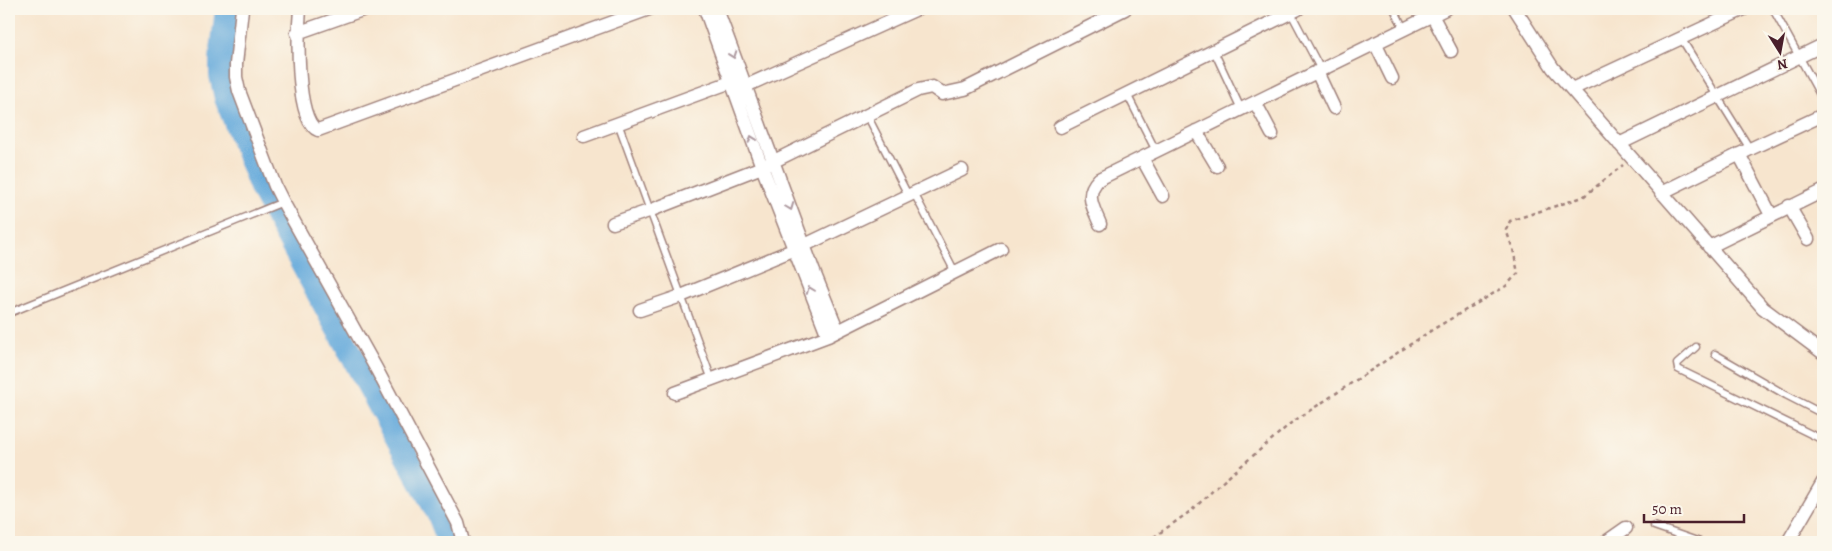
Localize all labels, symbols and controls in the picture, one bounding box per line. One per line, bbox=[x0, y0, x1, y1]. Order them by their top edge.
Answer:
north arrow bbox=[1754, 28, 1804, 78]
one-way arrow bbox=[727, 50, 737, 58]
text: N bbox=[1776, 54, 1789, 75]
one-way arrow bbox=[748, 135, 758, 143]
one-way arrow bbox=[784, 202, 794, 211]
one-way arrow bbox=[806, 287, 816, 295]
scale bar bbox=[1644, 491, 1744, 523]
text: 50 m bbox=[1652, 499, 1682, 519]

